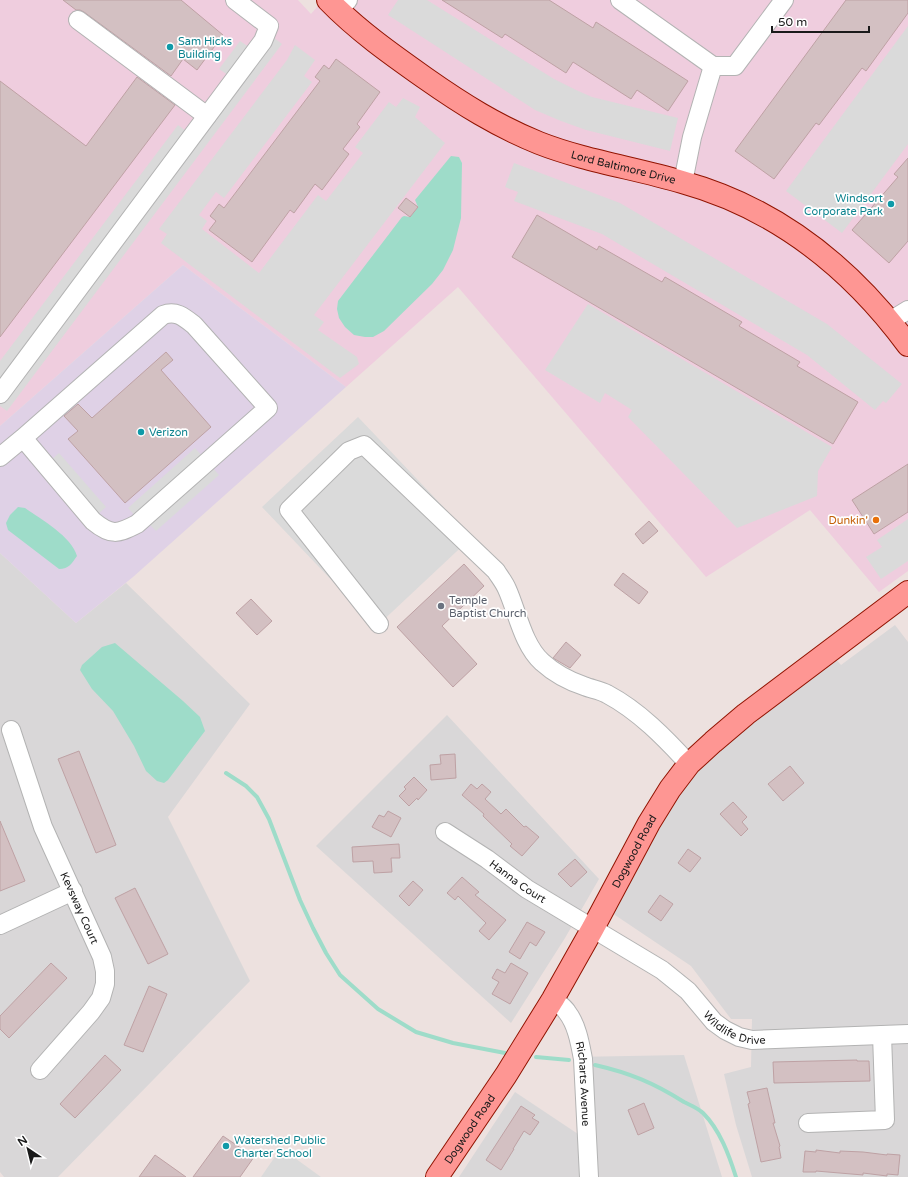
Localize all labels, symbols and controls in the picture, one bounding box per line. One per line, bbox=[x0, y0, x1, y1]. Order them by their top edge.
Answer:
scale bar bbox=[772, 8, 869, 34]
text: 50 m bbox=[778, 15, 807, 29]
place label: Sam Hicks Building bbox=[178, 35, 232, 61]
marker: Sam Hicks Building bbox=[165, 42, 175, 52]
street label: Lord Baltimore Drive bbox=[569, 148, 677, 187]
place label: Windsort Corporate Park bbox=[804, 192, 883, 218]
marker: Windsort Corporate Park bbox=[886, 199, 896, 209]
place label: Verizon bbox=[149, 426, 188, 439]
marker: Verizon bbox=[136, 427, 146, 437]
place label: Dunkin' bbox=[829, 514, 868, 527]
marker: Dunkin' bbox=[871, 515, 881, 525]
place label: Temple Baptist Church bbox=[449, 594, 527, 620]
marker: Temple Baptist Church bbox=[436, 601, 446, 611]
street label: Dogwood Road bbox=[610, 812, 660, 890]
street label: Hanna Court bbox=[487, 857, 548, 906]
street label: Kevsway Court bbox=[57, 870, 101, 946]
street label: Wildlife Drive bbox=[700, 1008, 766, 1047]
street label: Richarts Avenue bbox=[573, 1040, 592, 1127]
street label: Dogwood Road bbox=[442, 1092, 498, 1167]
north arrow bbox=[8, 1129, 48, 1169]
text: N bbox=[15, 1133, 30, 1149]
place label: Watershed Public Charter School bbox=[234, 1134, 326, 1160]
marker: Watershed Public Charter School bbox=[221, 1141, 231, 1151]

